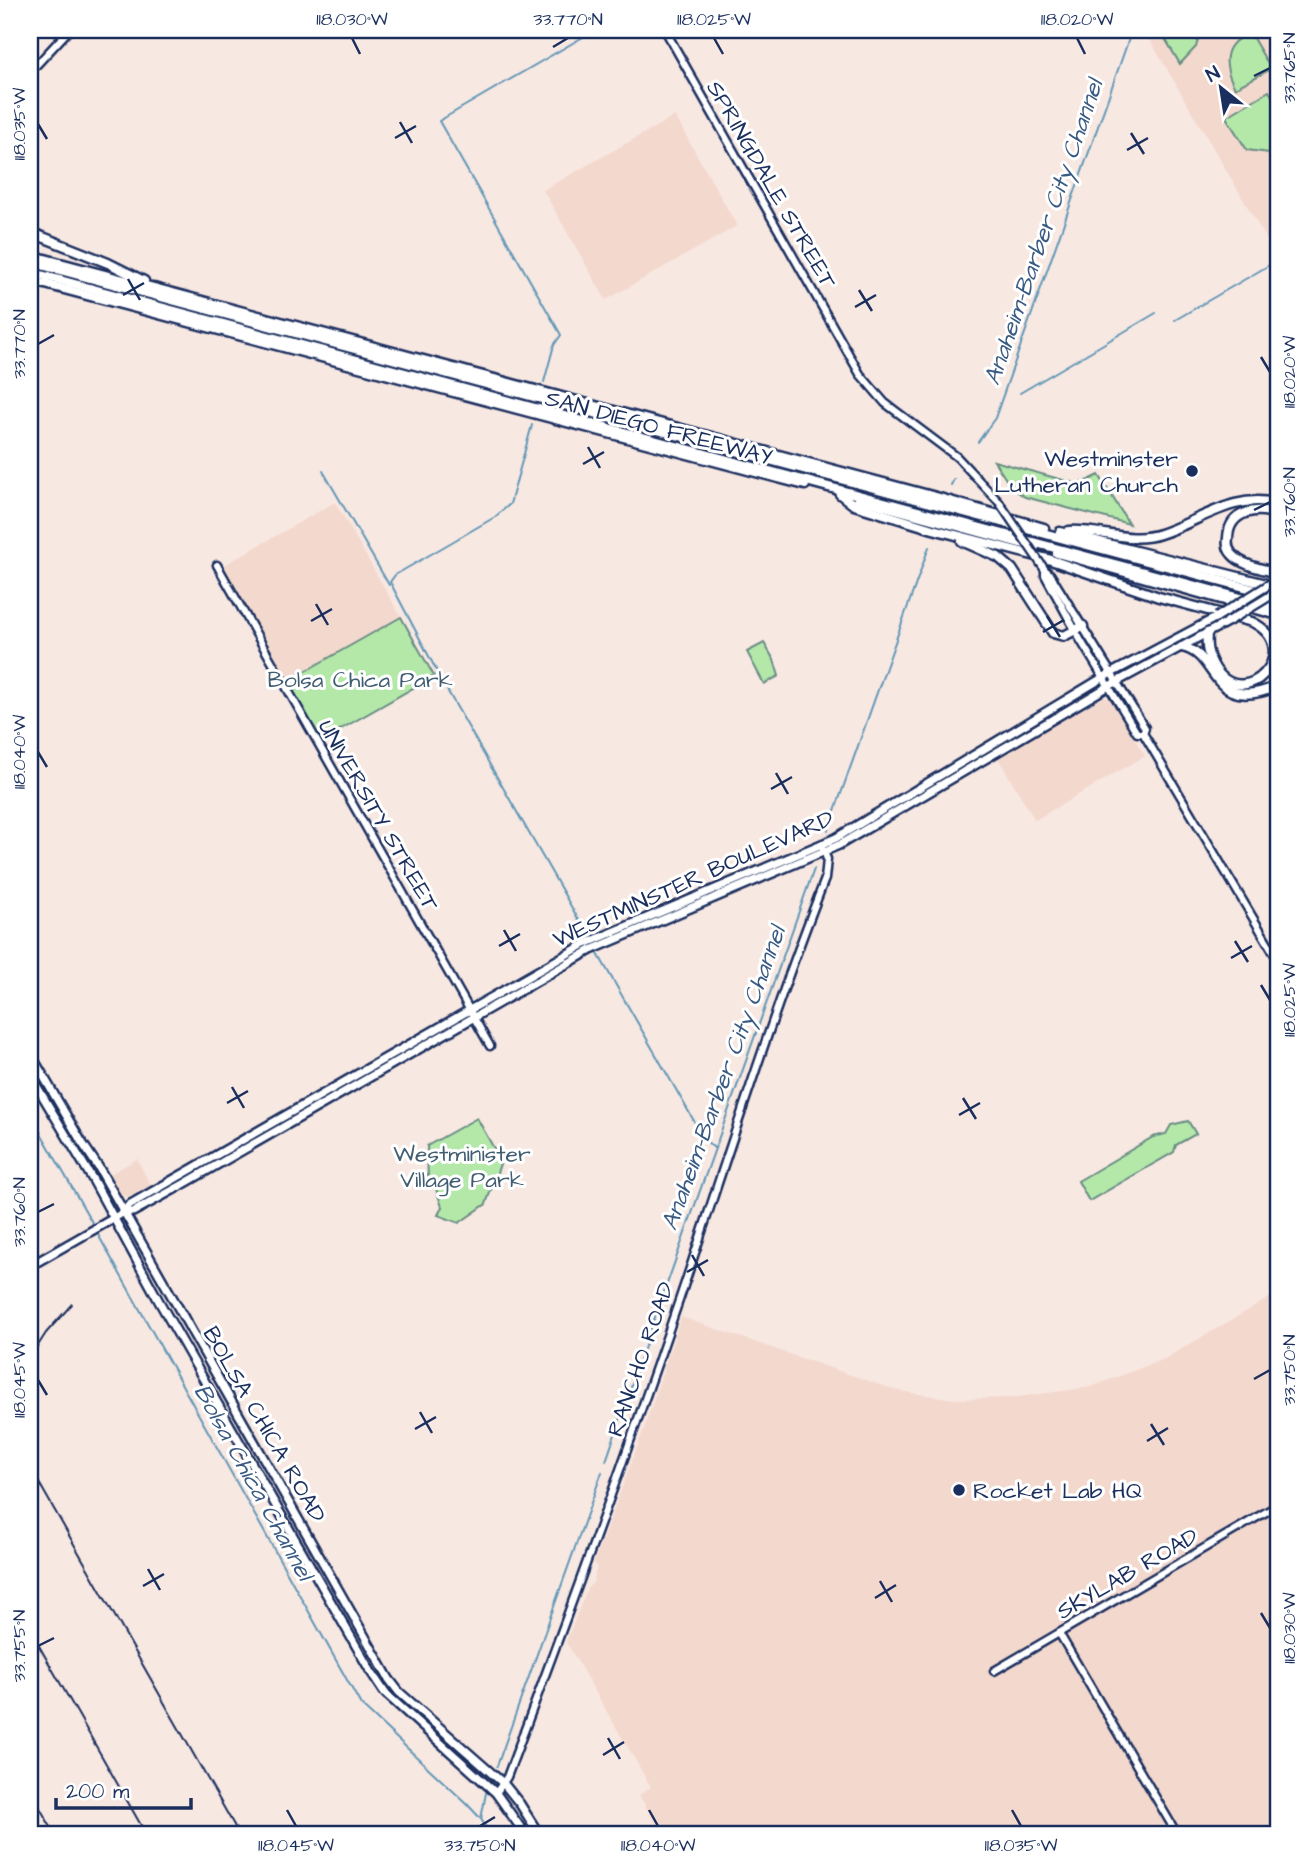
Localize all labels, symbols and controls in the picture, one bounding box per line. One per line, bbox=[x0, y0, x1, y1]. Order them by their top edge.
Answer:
text: 118.030°W bbox=[316, 7, 388, 32]
text: 33.770°N bbox=[533, 7, 603, 32]
text: 118.025°W bbox=[677, 7, 751, 32]
text: 118.020°W bbox=[1041, 7, 1113, 32]
text: 33.765°N bbox=[1277, 32, 1302, 104]
north arrow bbox=[1186, 52, 1256, 122]
text: N bbox=[1201, 60, 1225, 89]
water label: Anaheim-Barber City Channel bbox=[976, 72, 1113, 390]
street label: SPRINGDALE STREET bbox=[698, 75, 844, 295]
text: 118.035°W bbox=[7, 87, 32, 160]
text: 33.770°N bbox=[7, 309, 32, 379]
text: 118.020°W bbox=[1277, 336, 1302, 408]
street label: SAN DIEGO FREEWAY bbox=[542, 382, 776, 474]
place label: Westminster Lutheran Church bbox=[994, 443, 1179, 501]
marker: Westminster Lutheran Church bbox=[1184, 463, 1200, 479]
text: 33.760°N bbox=[1277, 467, 1302, 537]
park label: Bolsa Chica Park bbox=[267, 664, 453, 696]
street label: UNIVERSITY STREET bbox=[310, 714, 446, 918]
text: 118.040°W bbox=[7, 715, 32, 789]
street label: WESTMINSTER BOULEVARD bbox=[548, 802, 839, 955]
water label: Anaheim-Barber City Channel bbox=[653, 919, 796, 1235]
text: 118.025°W bbox=[1277, 963, 1302, 1037]
park label: Westminister Village Park bbox=[393, 1138, 531, 1197]
text: 33.760°N bbox=[7, 1177, 32, 1247]
street label: RANCHO ROAD bbox=[599, 1278, 682, 1441]
street label: BOLSA CHICA ROAD bbox=[195, 1320, 333, 1529]
text: 33.750°N bbox=[1277, 1334, 1302, 1406]
text: 118.045°W bbox=[7, 1342, 32, 1418]
water label: Bolsa Chica Channel bbox=[185, 1378, 323, 1590]
place label: Rocket Lab HQ bbox=[973, 1475, 1142, 1507]
marker: Rocket Lab HQ bbox=[951, 1482, 967, 1498]
street label: SKYLAB ROAD bbox=[1051, 1520, 1204, 1627]
text: 118.030°W bbox=[1277, 1592, 1302, 1664]
text: 33.755°N bbox=[7, 1610, 32, 1682]
scale bar bbox=[56, 1766, 191, 1810]
text: 200 m bbox=[66, 1777, 130, 1806]
text: 118.045°W bbox=[258, 1833, 334, 1858]
text: 33.750°N bbox=[444, 1833, 516, 1858]
text: 118.040°W bbox=[621, 1833, 695, 1858]
text: 118.035°W bbox=[985, 1833, 1058, 1858]

